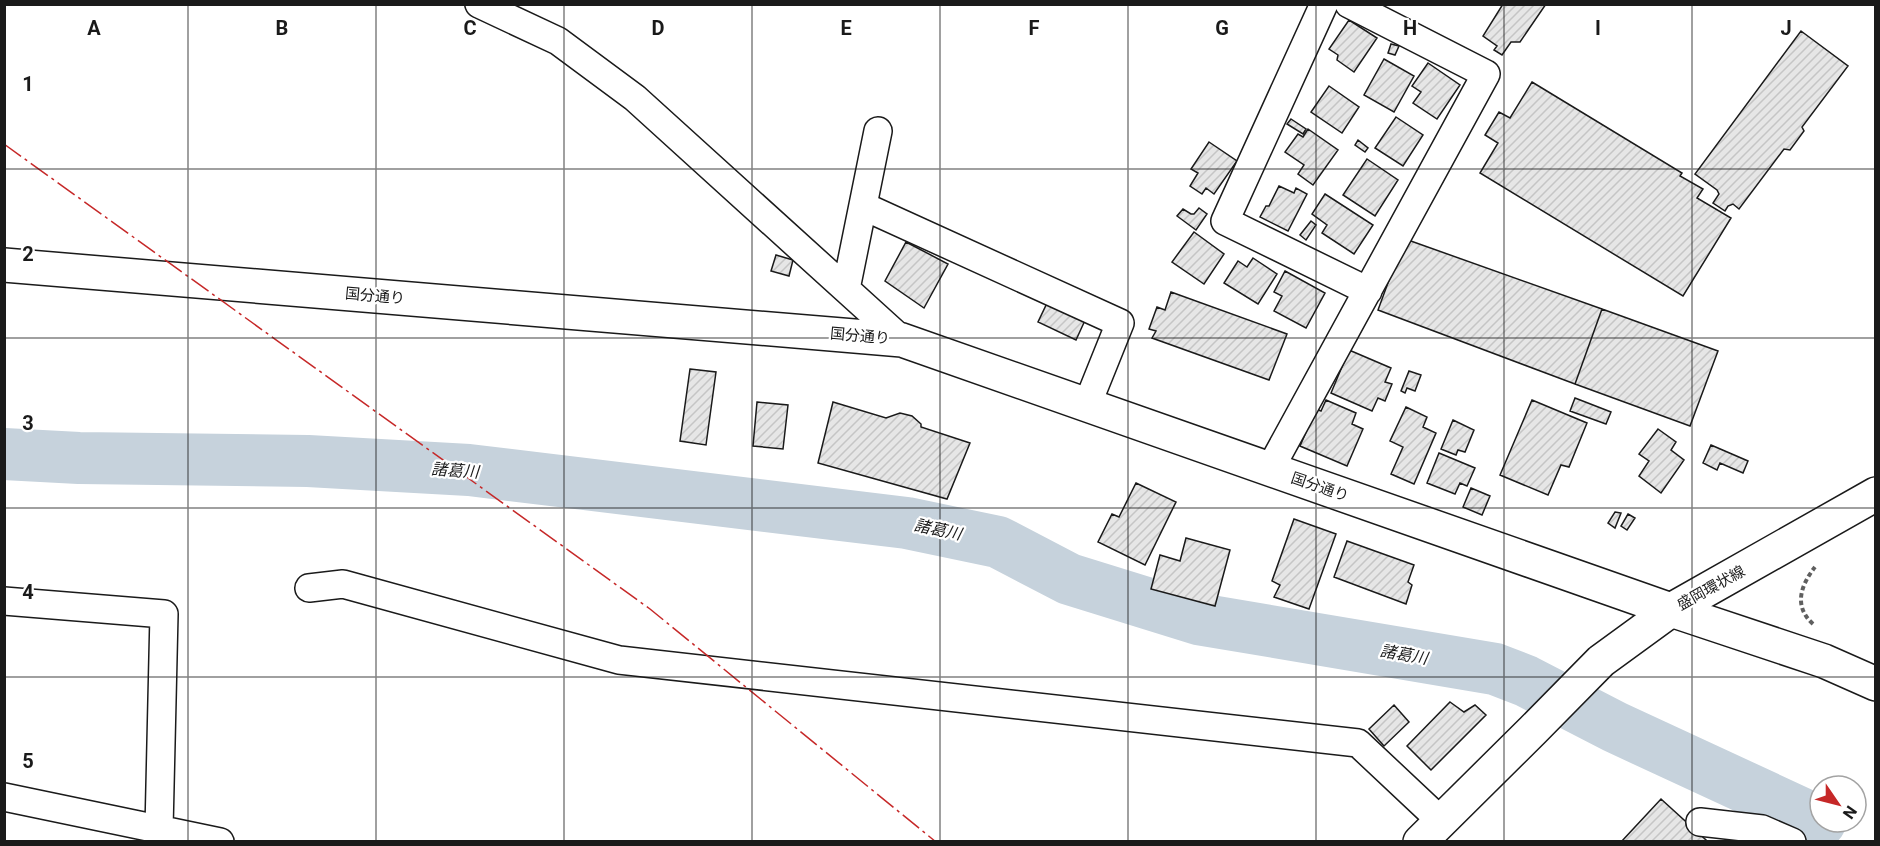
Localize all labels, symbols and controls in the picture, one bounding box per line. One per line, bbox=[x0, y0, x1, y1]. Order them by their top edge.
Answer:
text: A bbox=[87, 16, 101, 40]
text: B bbox=[276, 16, 288, 40]
text: C bbox=[463, 16, 477, 40]
text: D bbox=[652, 16, 665, 40]
text: E bbox=[840, 16, 852, 40]
text: F bbox=[1029, 16, 1040, 40]
text: G bbox=[1215, 16, 1229, 40]
text: H bbox=[1403, 16, 1417, 40]
text: I bbox=[1595, 16, 1601, 40]
text: J bbox=[1780, 16, 1792, 40]
text: 1 bbox=[22, 72, 34, 96]
text: 2 bbox=[22, 242, 34, 266]
street label: 国分通り bbox=[344, 284, 406, 308]
street label: 国分通り bbox=[829, 324, 891, 348]
text: 3 bbox=[22, 411, 34, 435]
water label: 諸葛川 bbox=[430, 459, 482, 482]
street label: 国分通り bbox=[1289, 469, 1351, 505]
water label: 諸葛川 bbox=[912, 515, 965, 544]
street label: 盛岡環状線 bbox=[1674, 562, 1748, 614]
text: 4 bbox=[22, 580, 34, 604]
water label: 諸葛川 bbox=[1379, 641, 1431, 668]
text: 5 bbox=[22, 749, 34, 773]
north arrow bbox=[1808, 774, 1868, 834]
text: N bbox=[1839, 802, 1861, 822]

